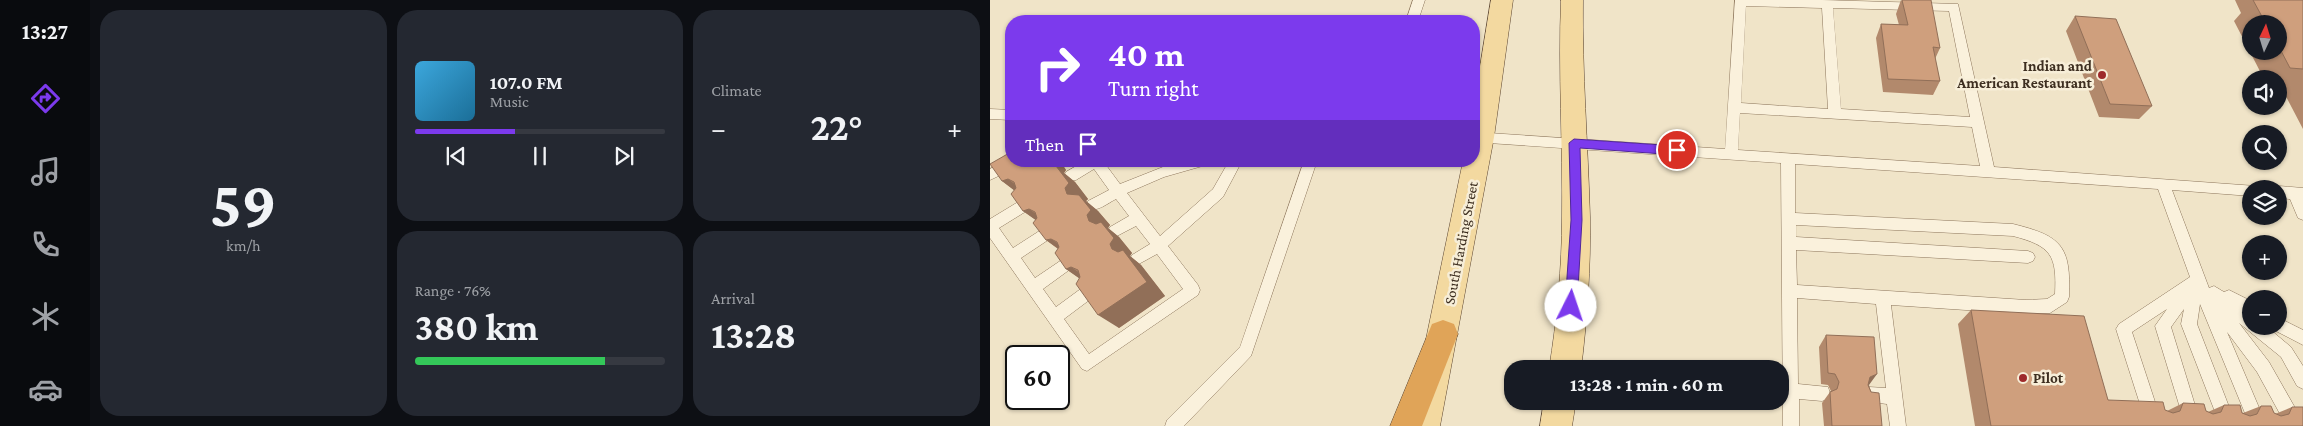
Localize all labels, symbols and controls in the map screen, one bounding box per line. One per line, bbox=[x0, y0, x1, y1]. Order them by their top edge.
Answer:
north arrow bbox=[2242, 15, 2288, 60]
map controls bbox=[2242, 15, 2287, 335]
text: 13:27 bbox=[22, 19, 68, 44]
icon: right bbox=[1025, 35, 1090, 100]
text: 40 m bbox=[1108, 35, 1185, 74]
place label: Indian and American Restaurant bbox=[1956, 58, 2093, 91]
marker: Indian and American Restaurant bbox=[2096, 69, 2108, 81]
button: sound bbox=[2242, 70, 2287, 115]
text: 107.0 FM bbox=[490, 72, 563, 93]
text: Turn right bbox=[1108, 76, 1199, 101]
icon: directions bbox=[28, 81, 63, 116]
text: Climate bbox=[711, 82, 762, 99]
text: Music bbox=[490, 93, 529, 110]
text: 22° bbox=[811, 106, 863, 148]
text: − bbox=[711, 113, 726, 144]
text: + bbox=[947, 113, 962, 144]
button: search bbox=[2242, 125, 2287, 170]
pin bbox=[1656, 129, 1698, 171]
icon: arrive bbox=[1074, 130, 1102, 158]
text: Then bbox=[1025, 134, 1064, 155]
icon: arrive bbox=[1663, 136, 1691, 164]
icon: previous bbox=[442, 142, 470, 170]
icon: pause bbox=[526, 142, 554, 170]
icon: next bbox=[610, 142, 638, 170]
icon: music bbox=[28, 154, 63, 189]
text: 59 bbox=[210, 168, 277, 240]
street label: South Harding Street bbox=[1441, 179, 1482, 306]
button: layers bbox=[2242, 180, 2287, 225]
icon: phone bbox=[28, 227, 63, 262]
button: + bbox=[2242, 235, 2287, 280]
text: km/h bbox=[226, 237, 261, 254]
position arrow bbox=[1544, 279, 1596, 331]
text: Range · 76% bbox=[415, 282, 491, 299]
text: Arrival bbox=[711, 290, 755, 307]
button: − bbox=[2242, 290, 2287, 335]
icon: climate bbox=[28, 299, 63, 334]
text: 380 km bbox=[415, 306, 539, 348]
text: 13:28 bbox=[711, 314, 796, 356]
speed limit sign: 60 bbox=[1005, 345, 1070, 410]
place label: Pilot bbox=[2033, 370, 2064, 386]
icon: car bbox=[28, 372, 63, 407]
marker: Pilot bbox=[2017, 372, 2029, 384]
text: 13:28 · 1 min · 60 m bbox=[1570, 374, 1723, 395]

